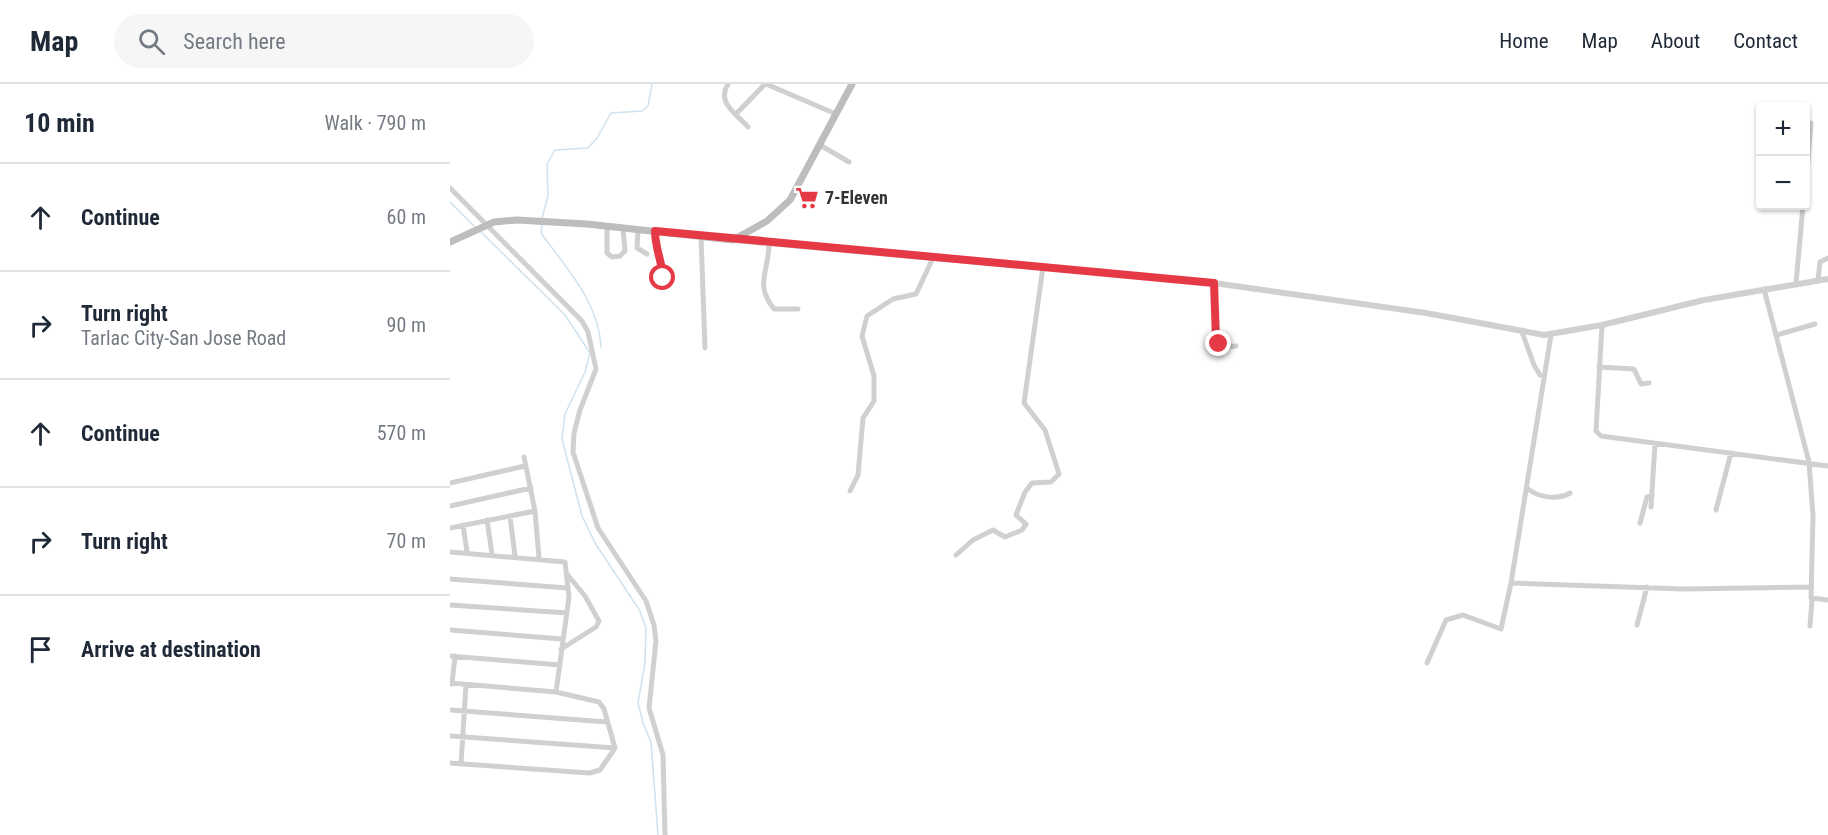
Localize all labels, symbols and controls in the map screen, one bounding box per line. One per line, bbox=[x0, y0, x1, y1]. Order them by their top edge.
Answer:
search box bbox=[114, 14, 534, 68]
text: Map bbox=[30, 25, 78, 58]
icon: search bbox=[135, 25, 168, 58]
text: Search here bbox=[183, 29, 286, 54]
text: Home bbox=[1499, 29, 1549, 53]
text: Map bbox=[1582, 29, 1618, 53]
text: About bbox=[1651, 29, 1700, 53]
text: Contact bbox=[1733, 29, 1798, 53]
map controls bbox=[1756, 102, 1810, 210]
button: + bbox=[1756, 102, 1810, 156]
text: 10 min bbox=[24, 108, 95, 138]
text: Walk · 790 m bbox=[325, 111, 426, 135]
button: − bbox=[1756, 156, 1810, 210]
supermarket icon: 7-Eleven bbox=[794, 185, 820, 211]
place label: 7-Eleven bbox=[825, 187, 888, 208]
icon: ahead bbox=[24, 201, 57, 234]
text: Continue bbox=[81, 205, 160, 230]
text: 60 m bbox=[387, 205, 426, 229]
route start bbox=[649, 264, 675, 290]
text: Turn right bbox=[81, 301, 168, 326]
icon: right bbox=[24, 309, 57, 342]
text: 90 m bbox=[387, 313, 426, 337]
text: Tarlac City-San Jose Road bbox=[81, 326, 286, 350]
route end bbox=[1205, 330, 1231, 356]
icon: ahead bbox=[24, 417, 57, 450]
text: Continue bbox=[81, 421, 160, 446]
text: 570 m bbox=[377, 421, 426, 445]
icon: right bbox=[24, 525, 57, 558]
text: Turn right bbox=[81, 529, 168, 554]
text: 70 m bbox=[387, 529, 426, 553]
icon: arrive bbox=[24, 633, 57, 666]
text: Arrive at destination bbox=[81, 637, 261, 662]

